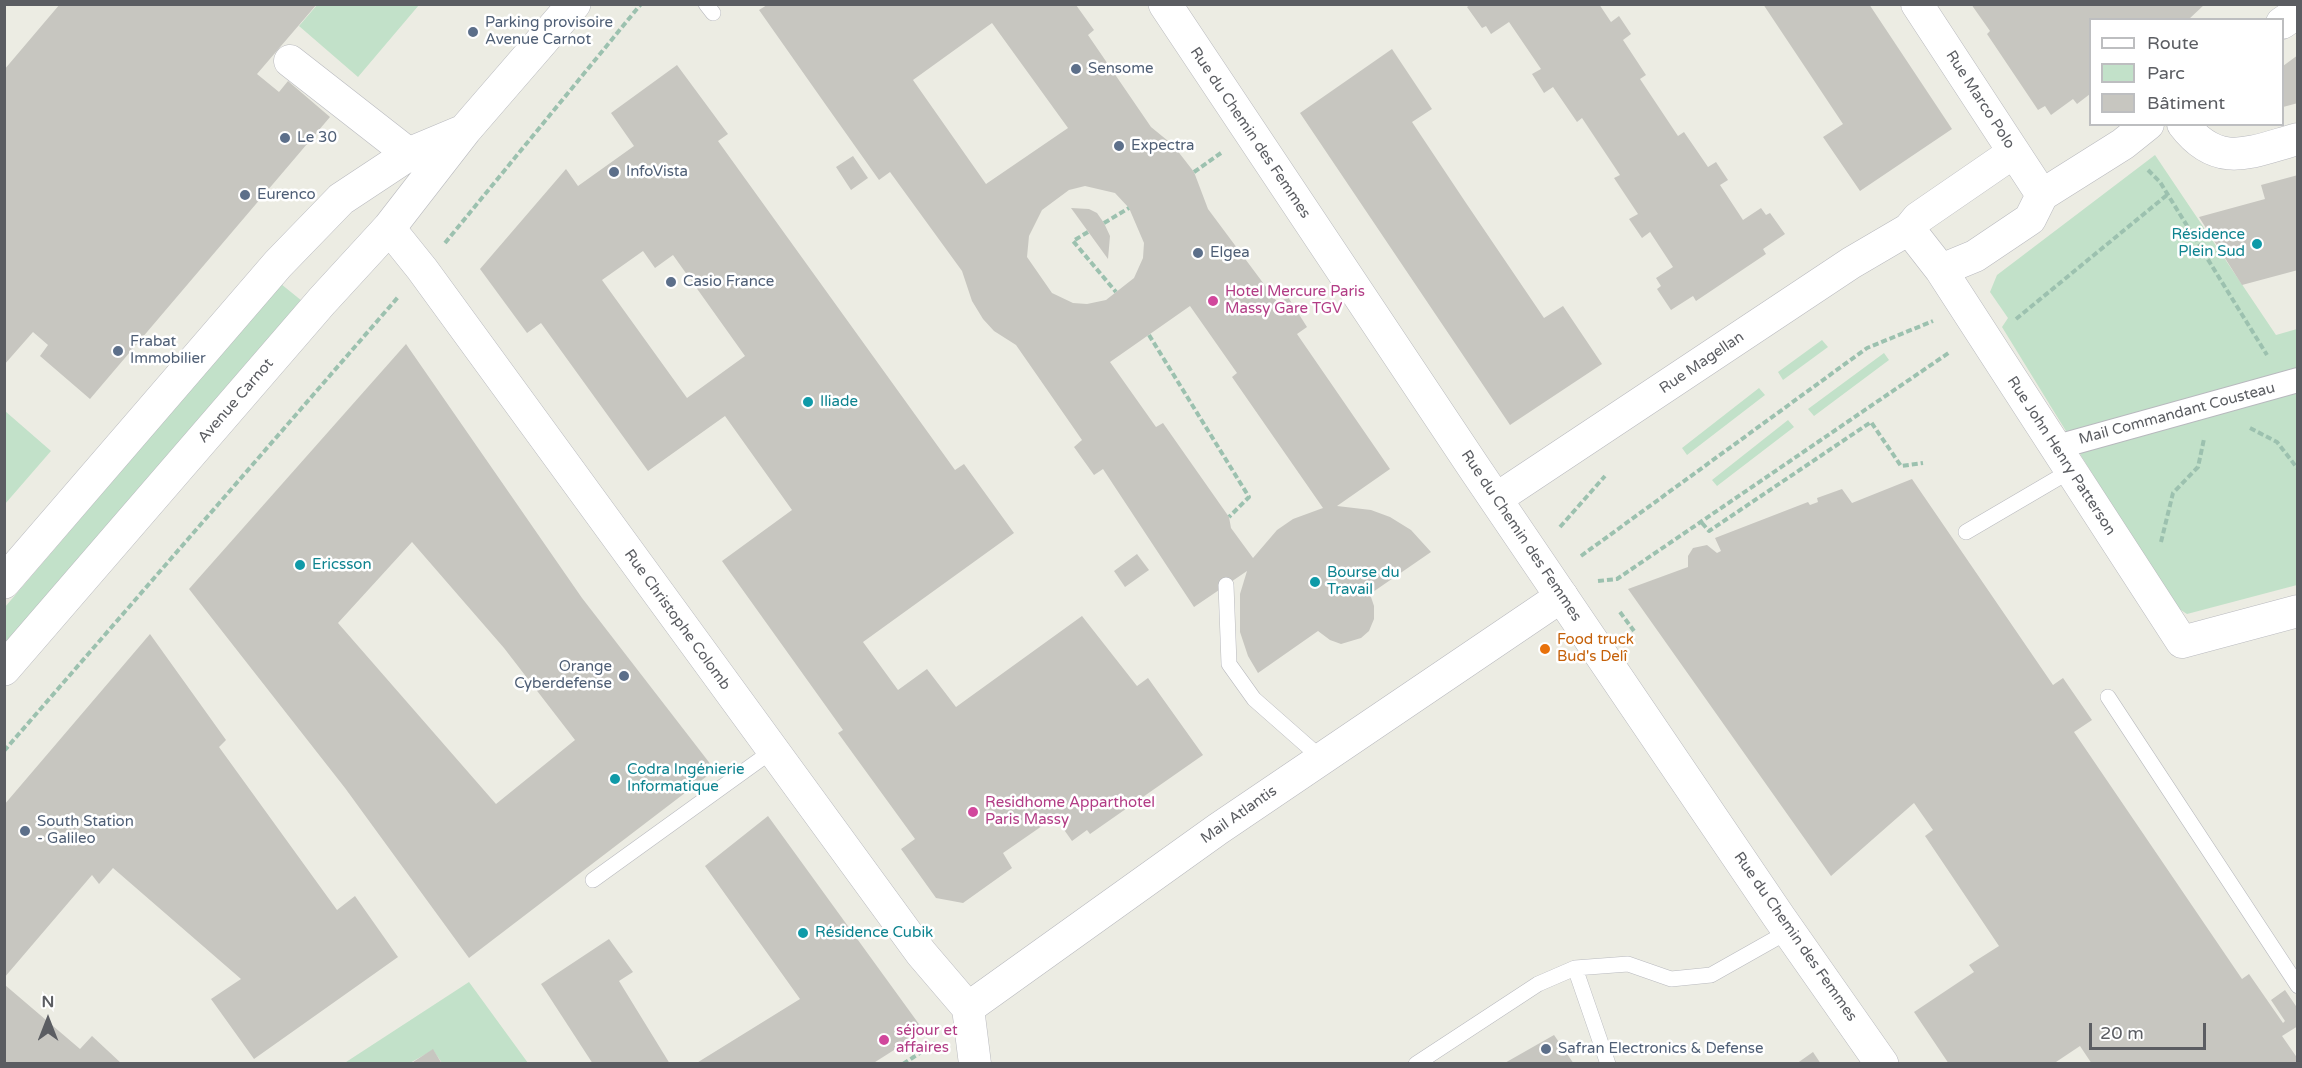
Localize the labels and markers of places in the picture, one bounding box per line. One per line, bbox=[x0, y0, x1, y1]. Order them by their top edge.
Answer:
place label: Parking provisoire Avenue Carnot bbox=[485, 14, 613, 49]
marker: Parking provisoire Avenue Carnot bbox=[466, 25, 480, 39]
place label: Sensome bbox=[1088, 60, 1153, 78]
marker: Sensome bbox=[1069, 62, 1083, 76]
place label: Le 30 bbox=[297, 129, 337, 147]
marker: Le 30 bbox=[278, 131, 292, 145]
place label: Expectra bbox=[1131, 137, 1195, 155]
marker: Expectra bbox=[1112, 139, 1126, 153]
place label: InfoVista bbox=[626, 163, 688, 181]
marker: InfoVista bbox=[607, 165, 621, 179]
place label: Eurenco bbox=[257, 186, 316, 204]
marker: Eurenco bbox=[238, 188, 252, 202]
place label: Résidence Plein Sud bbox=[2171, 226, 2245, 261]
marker: Résidence Plein Sud bbox=[2250, 237, 2264, 251]
place label: Elgea bbox=[1210, 244, 1250, 262]
marker: Elgea bbox=[1191, 246, 1205, 260]
place label: Casio France bbox=[683, 273, 774, 291]
marker: Casio France bbox=[664, 275, 678, 289]
place label: Hotel Mercure Paris Massy Gare TGV bbox=[1225, 283, 1365, 318]
marker: Hotel Mercure Paris Massy Gare TGV bbox=[1206, 294, 1220, 308]
place label: Frabat Immobilier bbox=[130, 333, 206, 368]
marker: Frabat Immobilier bbox=[111, 344, 125, 358]
place label: Iliade bbox=[820, 393, 858, 411]
marker: Iliade bbox=[801, 395, 815, 409]
place label: Ericsson bbox=[312, 556, 372, 574]
marker: Ericsson bbox=[293, 558, 307, 572]
place label: Bourse du Travail bbox=[1327, 564, 1400, 599]
marker: Bourse du Travail bbox=[1308, 575, 1322, 589]
place label: Food truck Bud's Delî bbox=[1557, 631, 1634, 666]
marker: Food truck Bud's Delî bbox=[1538, 642, 1552, 656]
place label: Orange Cyberdefense bbox=[514, 658, 612, 693]
marker: Orange Cyberdefense bbox=[617, 669, 631, 683]
place label: Codra Ingénierie Informatique bbox=[627, 761, 744, 796]
marker: Codra Ingénierie Informatique bbox=[608, 772, 622, 786]
place label: Residhome Apparthotel Paris Massy bbox=[985, 794, 1155, 829]
marker: Residhome Apparthotel Paris Massy bbox=[966, 805, 980, 819]
place label: South Station - Galileo bbox=[37, 813, 134, 848]
marker: South Station - Galileo bbox=[18, 824, 32, 838]
place label: Résidence Cubik bbox=[815, 924, 933, 942]
marker: Résidence Cubik bbox=[796, 926, 810, 940]
place label: séjour et affaires bbox=[896, 1022, 958, 1057]
marker: séjour et affaires bbox=[877, 1033, 891, 1047]
place label: Safran Electronics & Defense bbox=[1558, 1040, 1763, 1058]
marker: Safran Electronics & Defense bbox=[1539, 1042, 1553, 1056]

